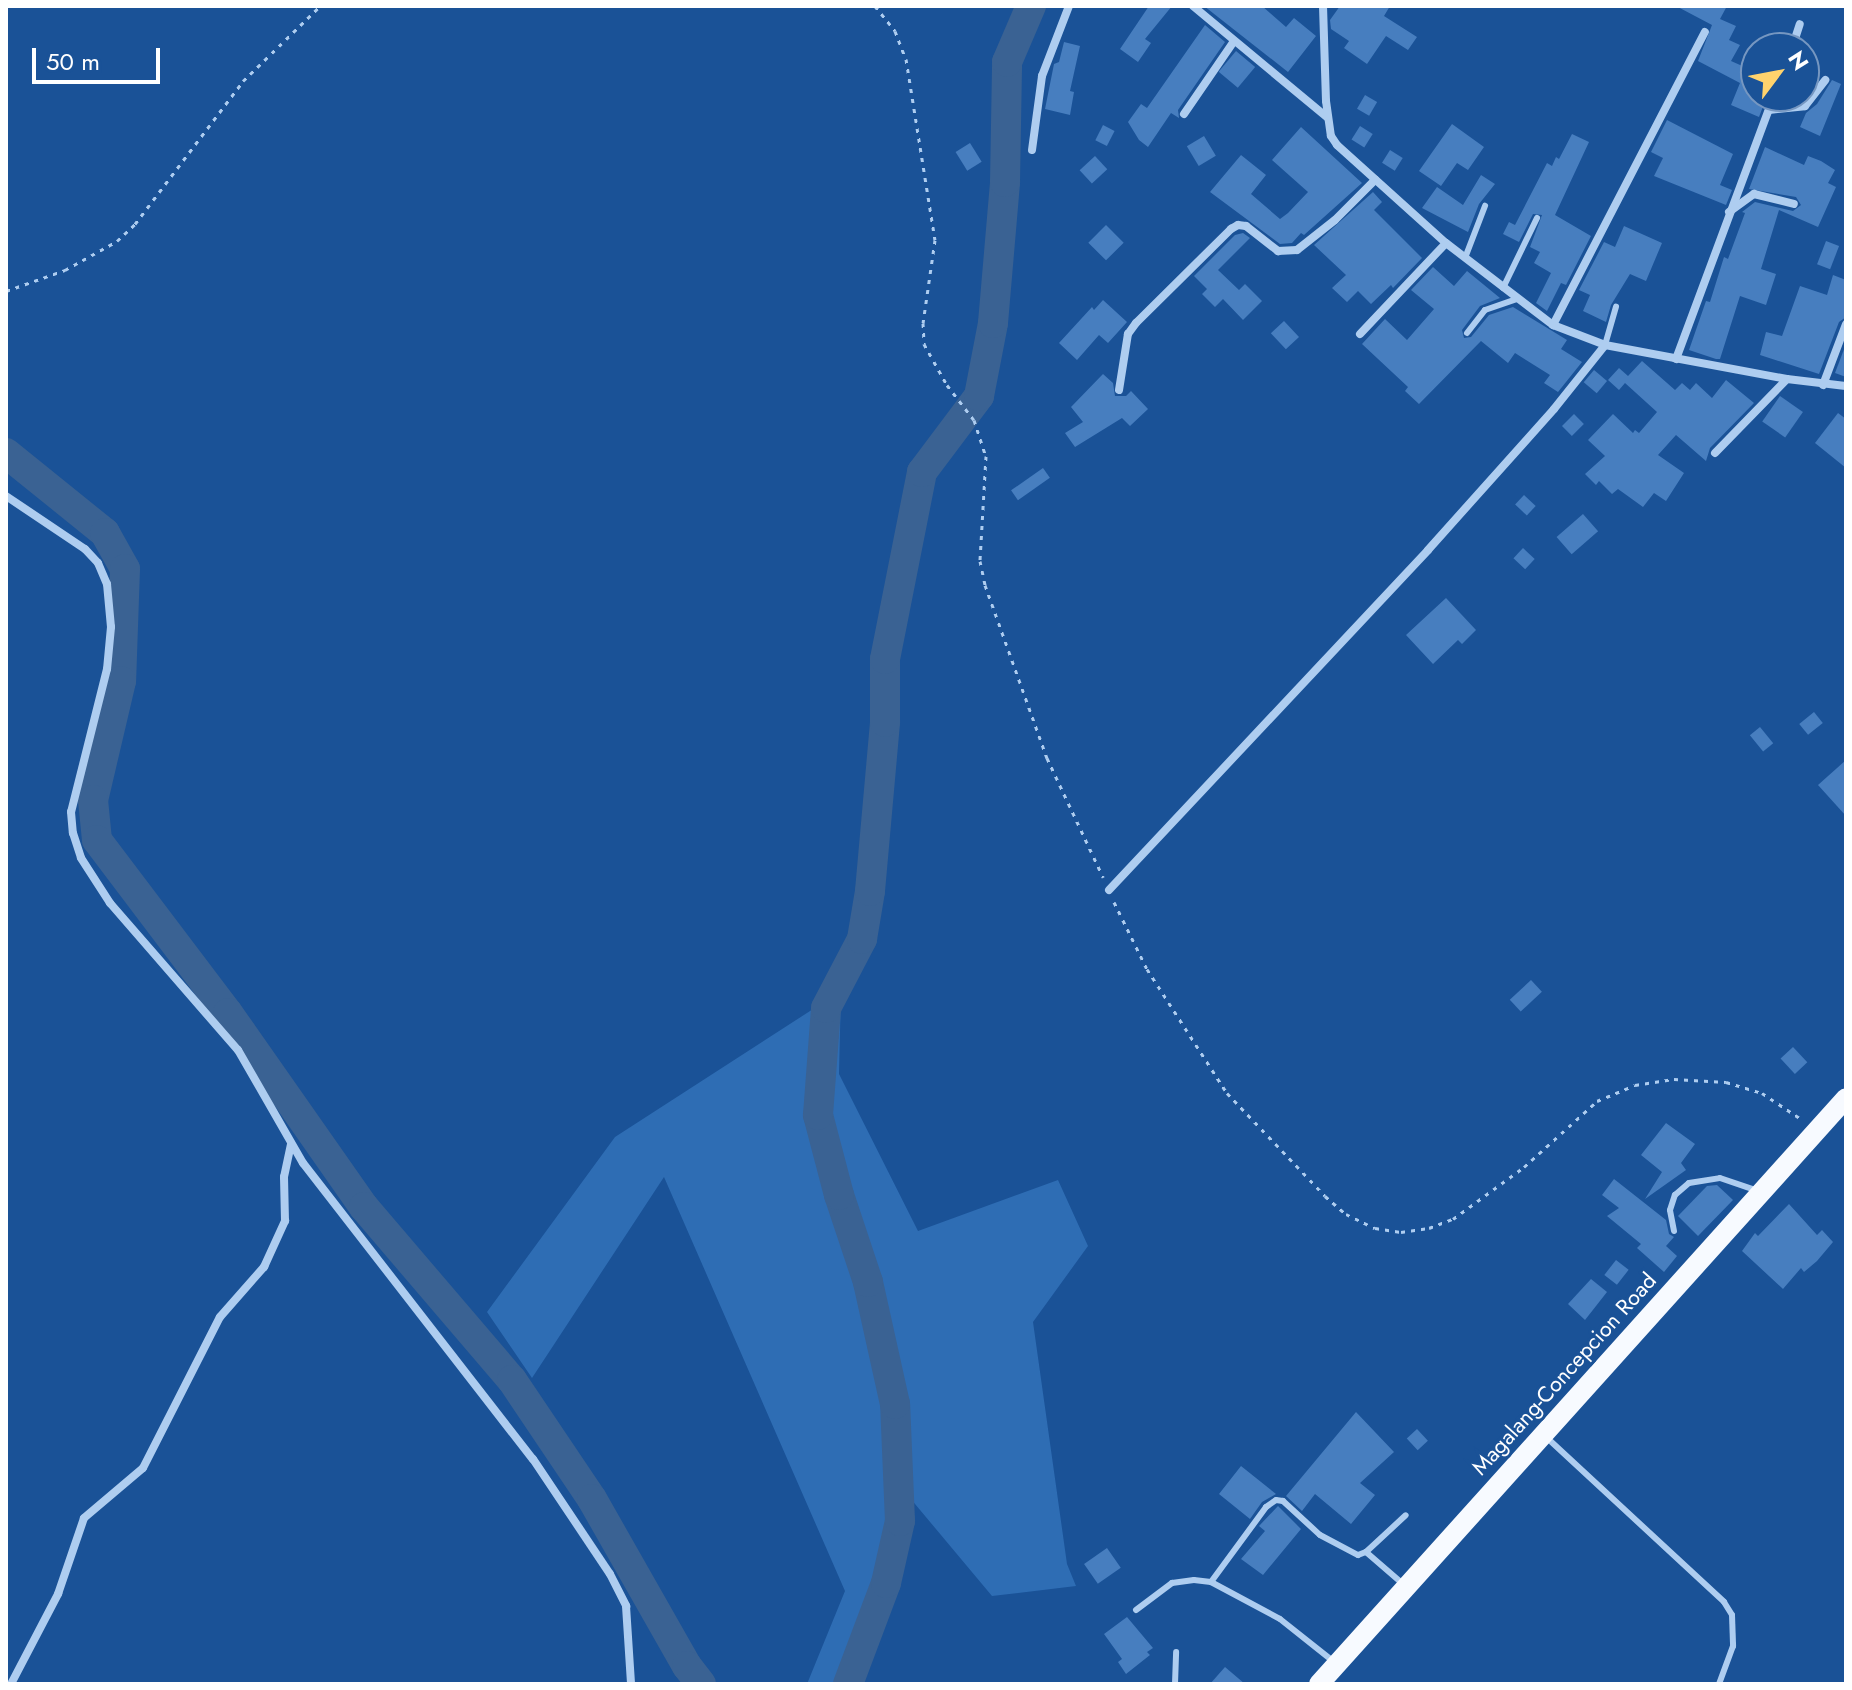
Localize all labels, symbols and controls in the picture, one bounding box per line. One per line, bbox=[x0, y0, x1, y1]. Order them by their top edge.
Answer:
scale bar bbox=[36, 32, 164, 82]
north arrow bbox=[1740, 32, 1820, 112]
text: 50 m bbox=[46, 44, 100, 79]
text: N bbox=[1780, 44, 1817, 76]
street label: Magalang-Concepcion Road bbox=[1466, 1268, 1662, 1480]

